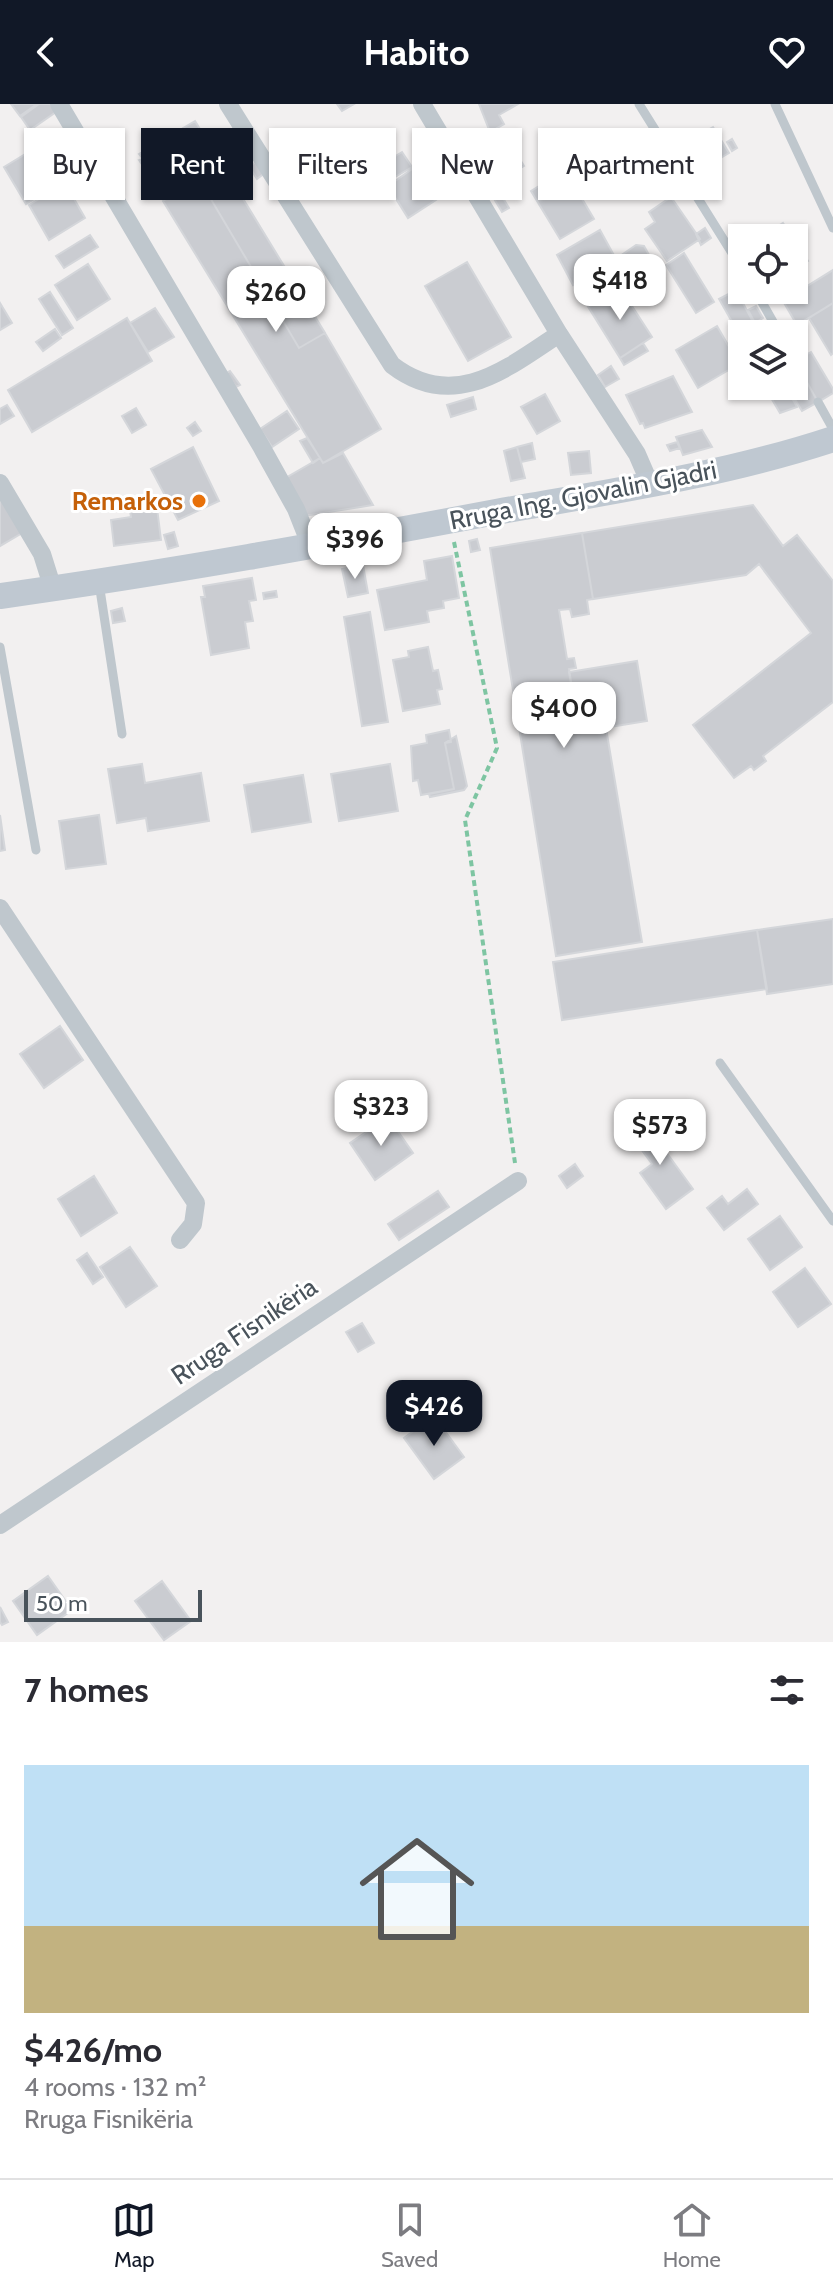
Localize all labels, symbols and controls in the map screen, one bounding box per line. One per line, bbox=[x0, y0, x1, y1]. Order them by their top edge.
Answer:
icon: back bbox=[24, 30, 68, 74]
text: Habito bbox=[364, 30, 469, 74]
icon: heart bbox=[765, 30, 809, 74]
chip: Buy bbox=[24, 128, 125, 200]
chip: Rent bbox=[141, 128, 253, 200]
chip: Filters bbox=[269, 128, 396, 200]
chip: New bbox=[412, 128, 522, 200]
chip: Apartment bbox=[538, 128, 722, 200]
map controls bbox=[728, 224, 808, 400]
button: locate bbox=[728, 224, 808, 304]
pin: $418 bbox=[573, 254, 667, 322]
text: $418 bbox=[592, 264, 648, 296]
pin: $260 bbox=[229, 266, 323, 334]
text: $260 bbox=[245, 276, 307, 308]
button: layers bbox=[728, 320, 808, 400]
street label: Rruga Ing. Gjovalin Gjadri bbox=[447, 453, 719, 537]
place label: Remarkos bbox=[72, 485, 183, 517]
marker: Remarkos bbox=[190, 492, 208, 510]
pin: $396 bbox=[308, 513, 402, 581]
text: $396 bbox=[326, 523, 384, 555]
pin: $400 bbox=[517, 682, 611, 750]
text: $400 bbox=[530, 692, 598, 724]
pin: $323 bbox=[334, 1080, 428, 1148]
text: $323 bbox=[353, 1090, 409, 1122]
pin: $573 bbox=[613, 1099, 707, 1167]
text: $573 bbox=[632, 1109, 688, 1141]
street label: Rruga Fisnikëria bbox=[165, 1270, 323, 1391]
pin: $426 bbox=[387, 1380, 481, 1448]
text: $426 bbox=[404, 1390, 464, 1422]
scale bar bbox=[24, 1586, 202, 1622]
text: 50 m bbox=[36, 1590, 88, 1617]
icon: filters bbox=[765, 1668, 809, 1712]
text: 7 homes bbox=[24, 1669, 149, 1711]
icon: home bbox=[345, 1817, 489, 1961]
text: $426/mo bbox=[24, 2029, 162, 2071]
text: 4 rooms · 132 m² bbox=[24, 2071, 206, 2103]
text: Rruga Fisnikëria bbox=[24, 2103, 193, 2135]
tab: Map bbox=[112, 2198, 156, 2273]
tab: Saved bbox=[381, 2198, 438, 2273]
tab: Home bbox=[663, 2198, 721, 2273]

